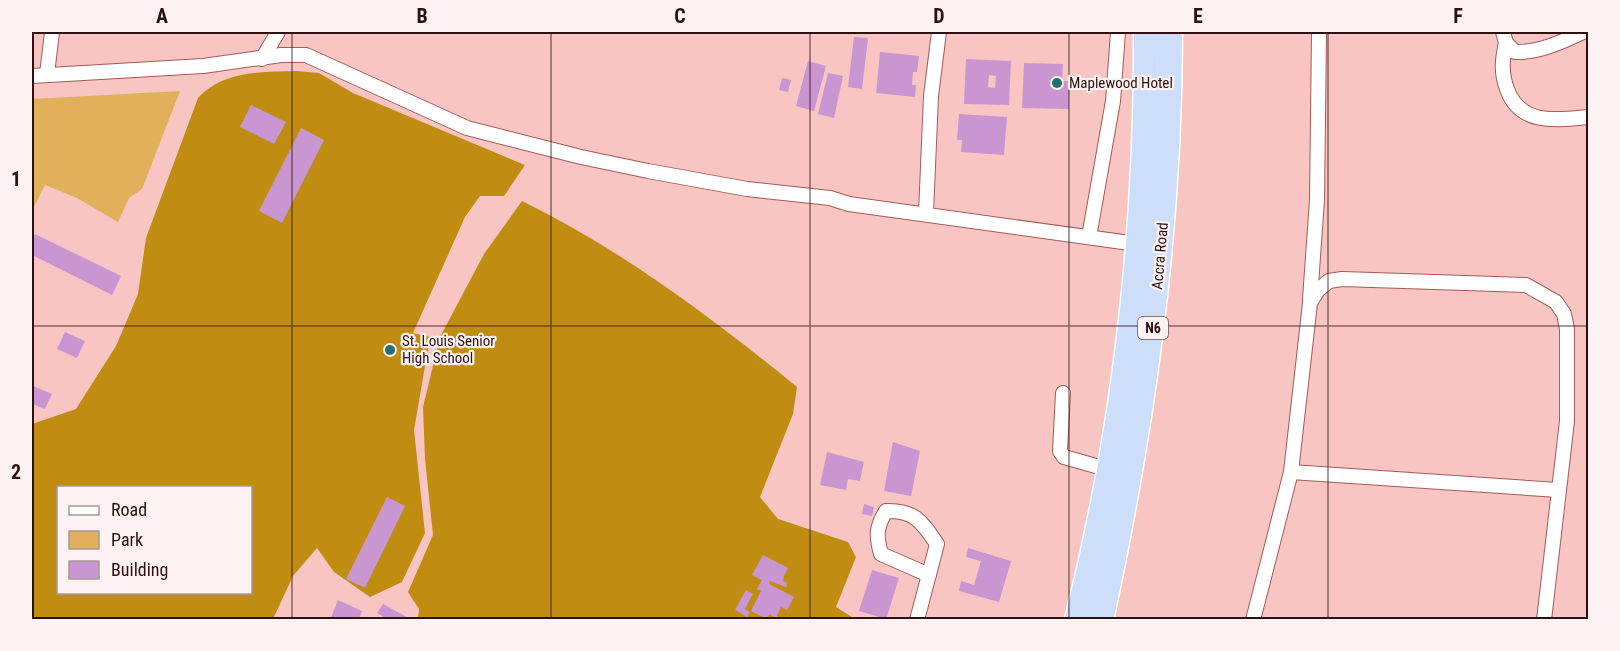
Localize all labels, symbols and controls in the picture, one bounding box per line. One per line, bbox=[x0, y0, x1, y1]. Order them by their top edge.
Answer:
text: A bbox=[156, 4, 168, 28]
text: B bbox=[416, 4, 428, 28]
text: C bbox=[674, 4, 686, 28]
text: D bbox=[933, 4, 945, 28]
text: E bbox=[1193, 4, 1203, 28]
text: F bbox=[1453, 4, 1463, 28]
place label: Maplewood Hotel bbox=[1069, 74, 1173, 92]
marker: Maplewood Hotel bbox=[1050, 76, 1064, 90]
text: 1 bbox=[11, 167, 21, 191]
street label: Accra Road bbox=[1148, 222, 1172, 290]
road number: N6 bbox=[1138, 317, 1168, 339]
place label: St. Louis Senior High School bbox=[402, 332, 495, 367]
marker: St. Louis Senior High School bbox=[383, 343, 397, 357]
text: 2 bbox=[11, 460, 21, 484]
legend bbox=[57, 486, 252, 594]
text: Road bbox=[111, 499, 147, 520]
text: Park bbox=[111, 529, 143, 550]
text: Building bbox=[111, 559, 168, 580]

